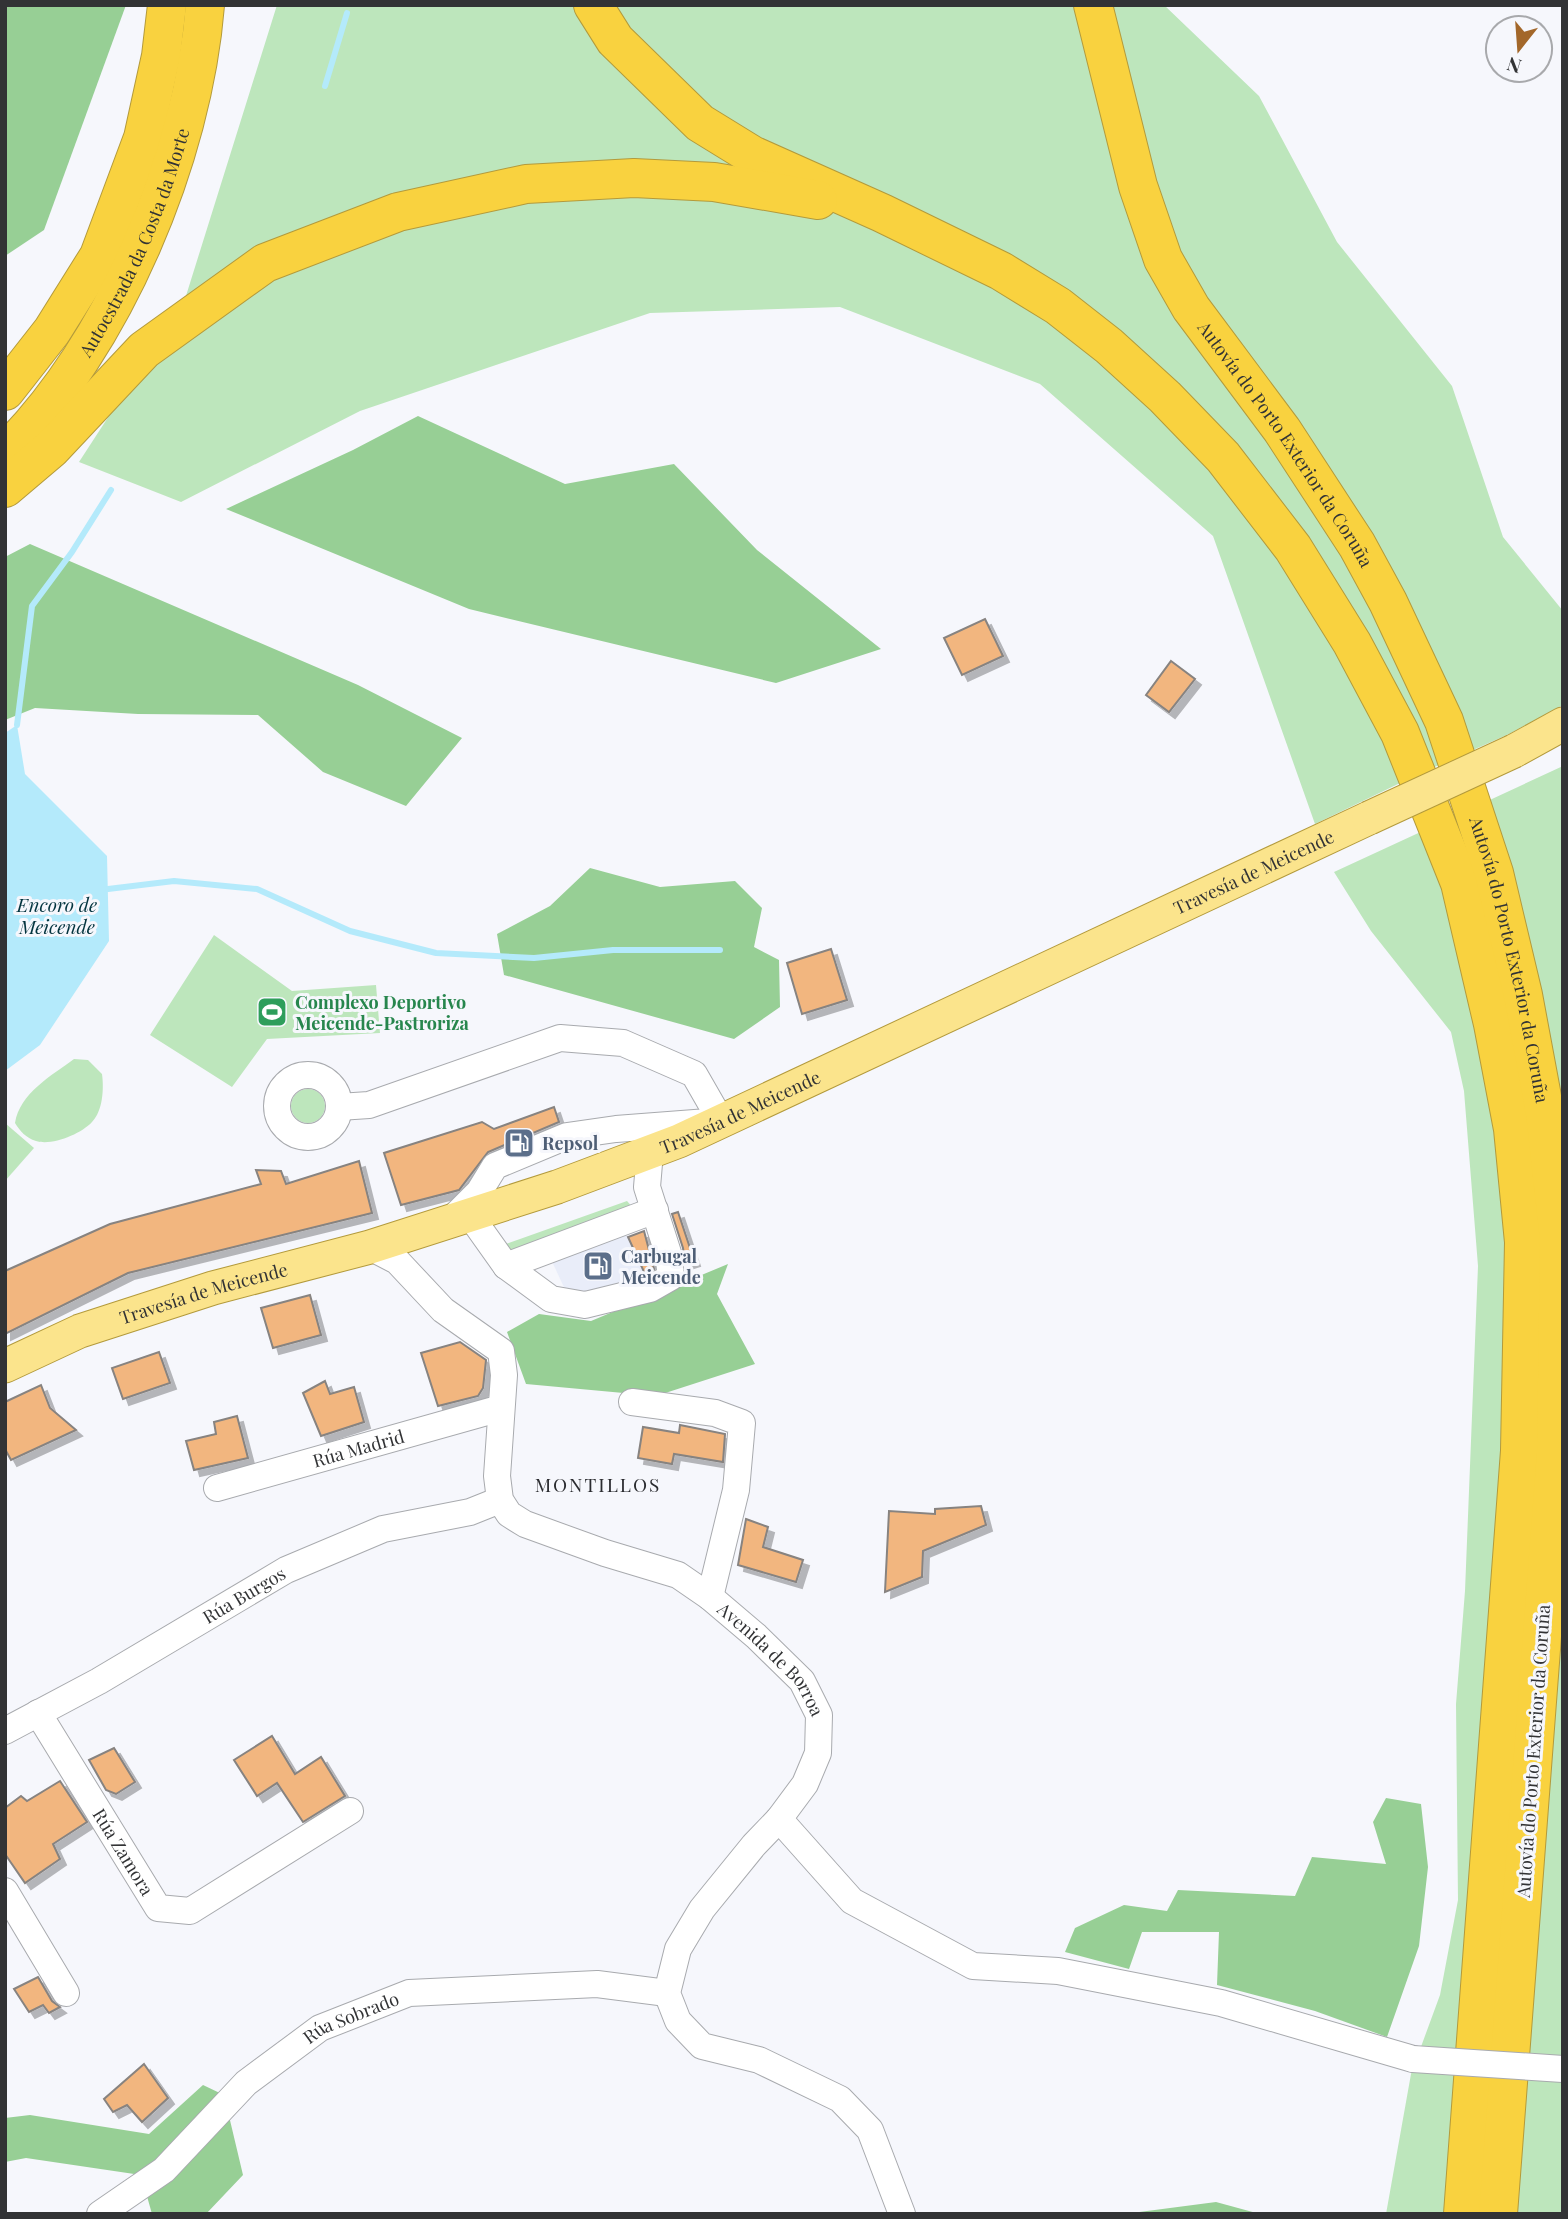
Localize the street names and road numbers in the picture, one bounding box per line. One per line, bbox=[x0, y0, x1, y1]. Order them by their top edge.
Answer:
street label: Autoestrada da Costa da Morte bbox=[73, 125, 194, 362]
street label: Autovía do Porto Exterior da Coruña bbox=[1192, 315, 1379, 571]
street label: Autovía do Porto Exterior da Coruña bbox=[1464, 812, 1555, 1105]
street label: Travesía de Meicende bbox=[1170, 824, 1338, 920]
street label: Travesía de Meicende bbox=[656, 1065, 824, 1159]
street label: Travesía de Meicende bbox=[116, 1257, 290, 1329]
street label: Rúa Madrid bbox=[310, 1424, 408, 1472]
street label: Rúa Burgos bbox=[198, 1561, 290, 1629]
street label: Avenida de Borroa bbox=[712, 1596, 830, 1720]
street label: Autovía do Porto Exterior da Coruña bbox=[1511, 1604, 1555, 1899]
street label: Rúa Zamora bbox=[88, 1804, 159, 1900]
street label: Rúa Sobrado bbox=[298, 1986, 403, 2049]

